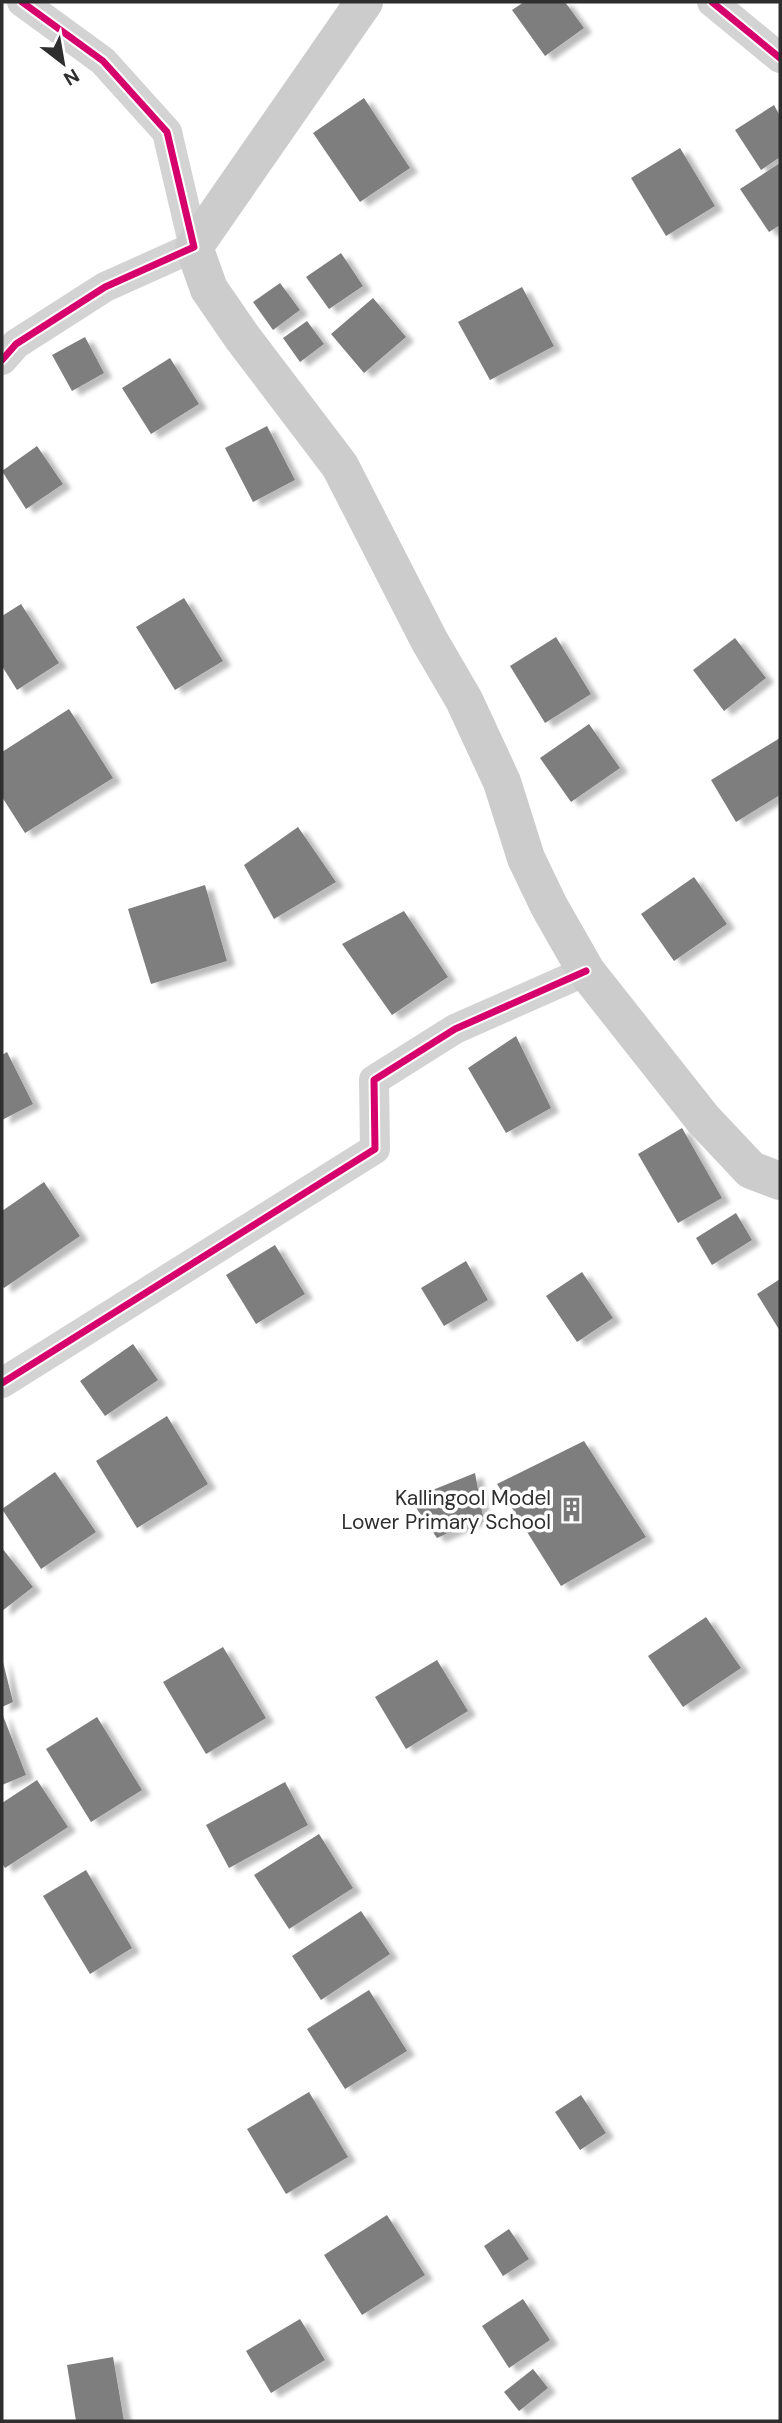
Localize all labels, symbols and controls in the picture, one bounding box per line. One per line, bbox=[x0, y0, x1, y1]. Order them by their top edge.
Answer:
north arrow bbox=[28, 28, 98, 98]
text: N bbox=[59, 63, 84, 91]
place label: Kallingool Model Lower Primary School bbox=[341, 1484, 551, 1536]
building icon: Kallingool Model Lower Primary School bbox=[557, 1496, 585, 1524]

